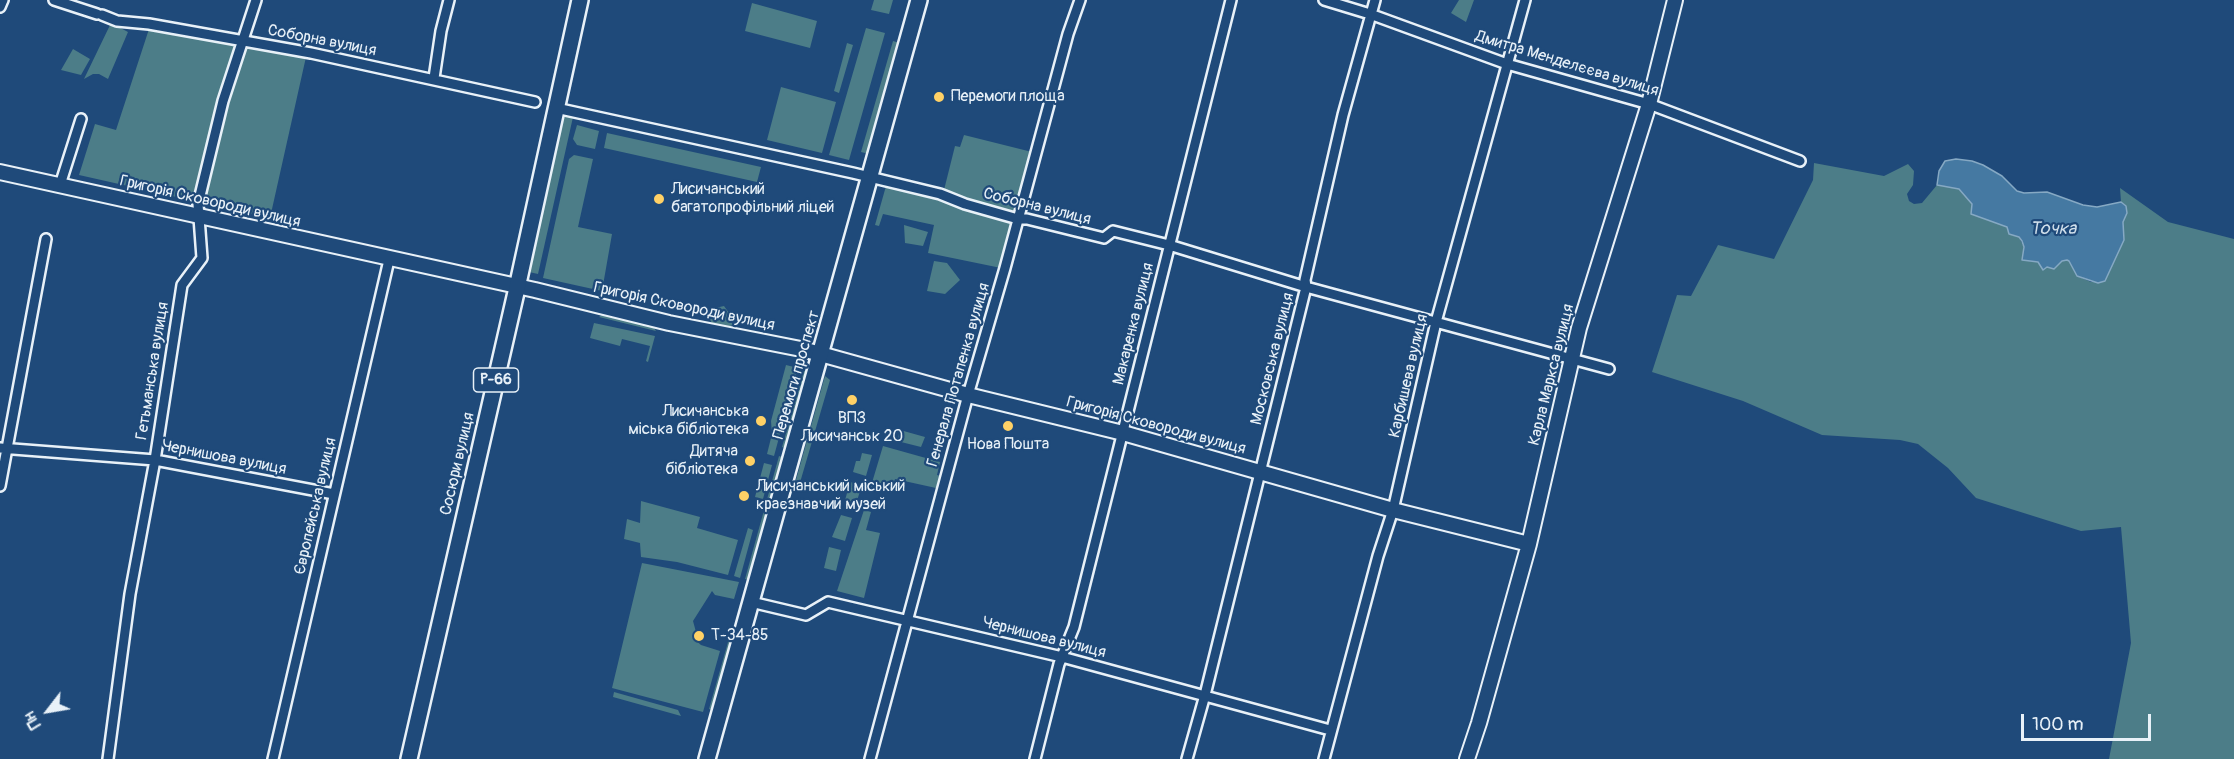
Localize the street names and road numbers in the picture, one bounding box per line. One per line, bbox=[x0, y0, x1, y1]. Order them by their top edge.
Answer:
street label: Соборна вулиця bbox=[266, 21, 378, 61]
street label: Дмитра Менделєєва вулиця bbox=[1473, 27, 1661, 101]
street label: Григорія Сковороди вулиця bbox=[118, 172, 302, 232]
street label: Соборна вулиця bbox=[981, 184, 1093, 230]
street label: Макаренка вулиця bbox=[1110, 261, 1158, 387]
street label: Григорія Сковороди вулиця bbox=[591, 278, 777, 336]
street label: Генерала Потапенка вулиця bbox=[924, 281, 994, 469]
street label: Московська вулиця bbox=[1247, 291, 1299, 427]
street label: Гетьманська вулиця bbox=[133, 301, 173, 441]
street label: Карла Маркса вулиця bbox=[1525, 302, 1579, 448]
street label: Перемоги проспект bbox=[769, 309, 825, 441]
street label: Карбишева вулиця bbox=[1385, 312, 1433, 440]
road number: Р-66 bbox=[474, 368, 518, 392]
street label: Григорія Сковороди вулиця bbox=[1064, 393, 1248, 459]
street label: Сосюри вулиця bbox=[437, 411, 479, 517]
street label: Чернишова вулиця bbox=[160, 436, 288, 480]
street label: Європейська вулиця bbox=[291, 436, 341, 576]
street label: Чернишова вулиця bbox=[980, 613, 1108, 663]

